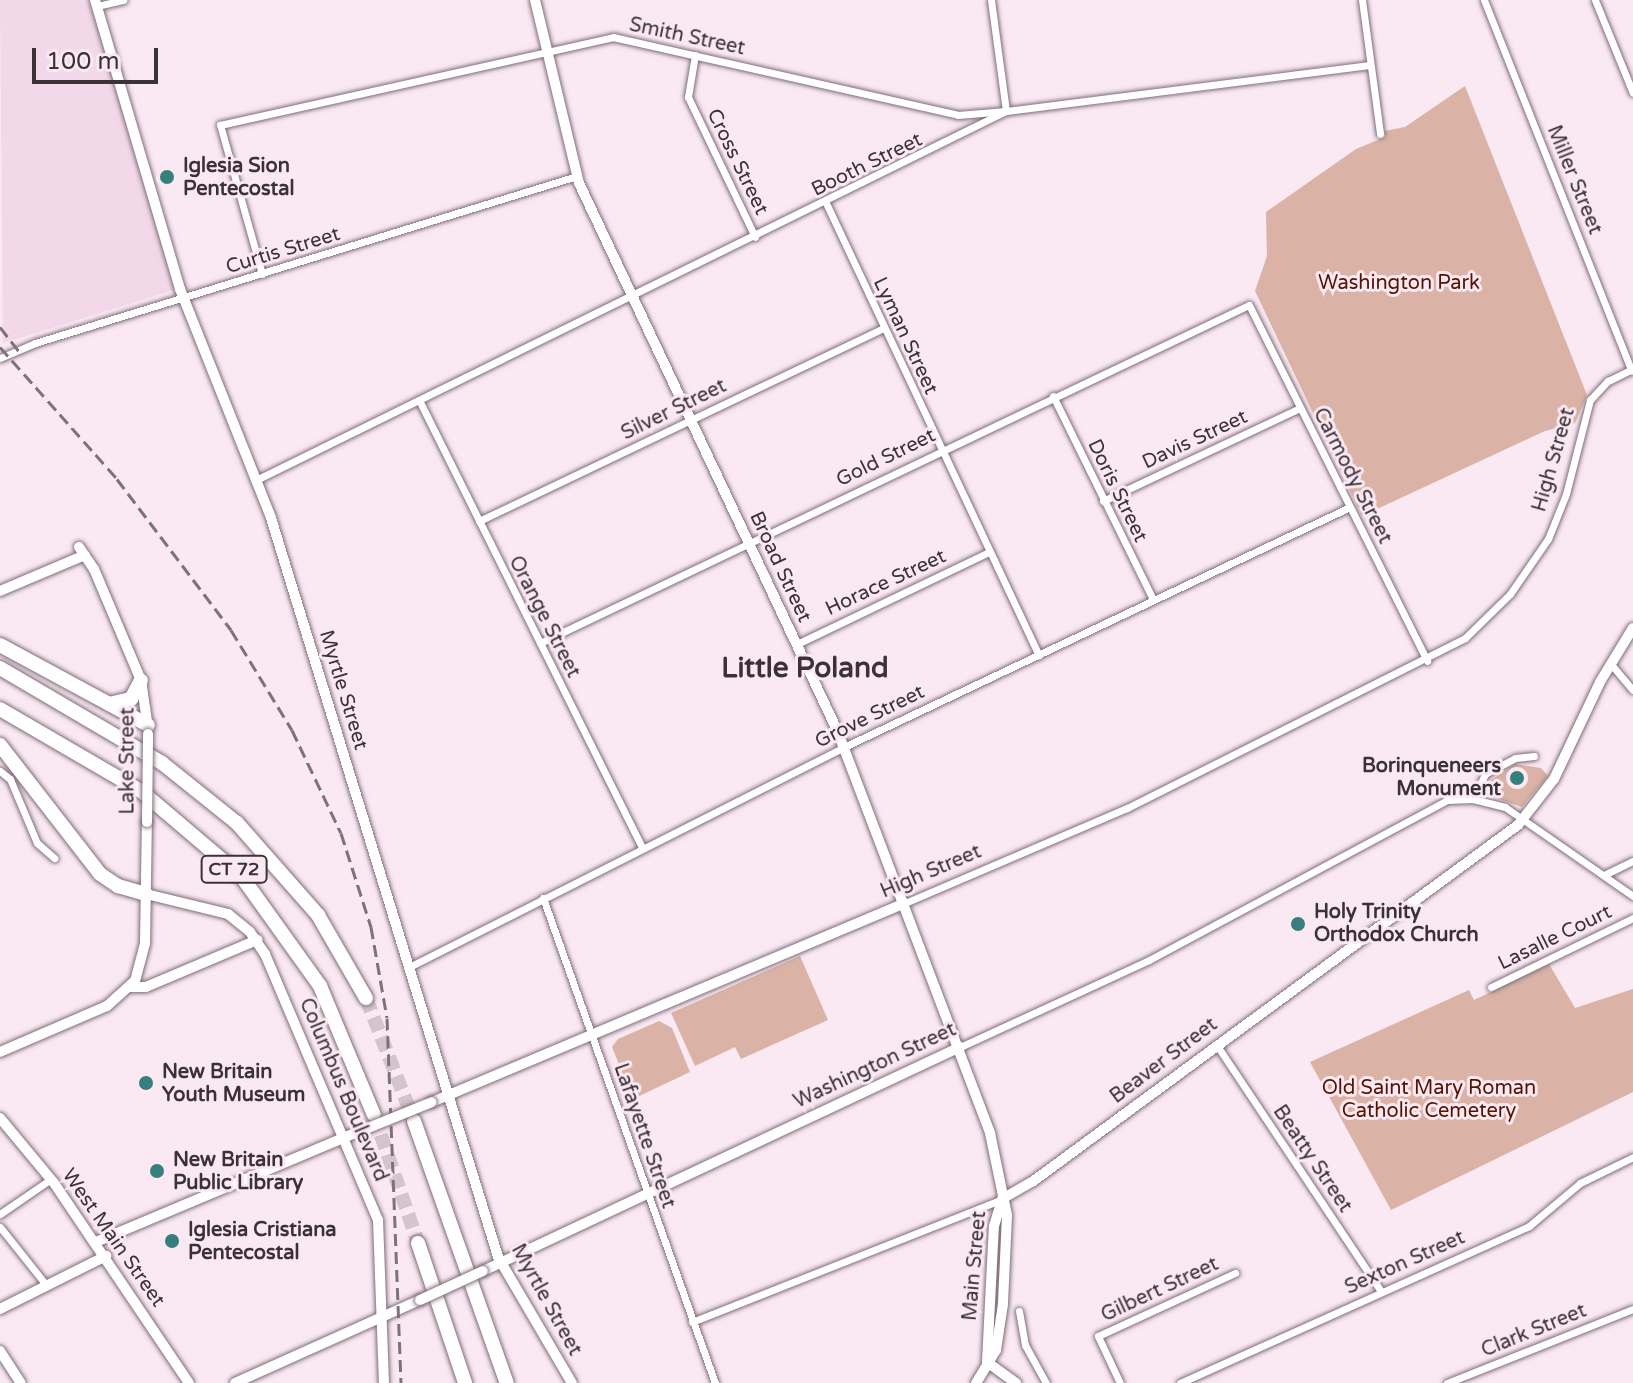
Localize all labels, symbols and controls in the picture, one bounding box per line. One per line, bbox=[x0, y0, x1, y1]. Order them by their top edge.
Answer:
street label: Smith Street bbox=[627, 13, 747, 61]
scale bar bbox=[36, 32, 162, 82]
text: 100 m bbox=[46, 47, 120, 76]
street label: Cross Street bbox=[701, 105, 773, 219]
street label: Miller Street bbox=[1541, 122, 1607, 238]
street label: Booth Street bbox=[808, 128, 926, 202]
place label: Iglesia Sion Pentecostal bbox=[183, 154, 294, 201]
marker: Iglesia Sion Pentecostal bbox=[158, 168, 176, 186]
street label: Curtis Street bbox=[223, 222, 343, 280]
park label: Washington Park bbox=[1318, 271, 1480, 295]
street label: Lyman Street bbox=[867, 274, 943, 398]
street label: Silver Street bbox=[618, 374, 730, 446]
street label: Carmody Street bbox=[1307, 404, 1397, 548]
street label: Davis Street bbox=[1139, 405, 1251, 475]
street label: High Street bbox=[1528, 405, 1580, 515]
street label: Gold Street bbox=[833, 424, 939, 492]
street label: Doris Street bbox=[1082, 436, 1152, 546]
street label: Broad Street bbox=[744, 508, 816, 626]
street label: Horace Street bbox=[822, 545, 950, 621]
street label: Orange Street bbox=[503, 552, 585, 682]
street label: Myrtle Street bbox=[313, 627, 373, 753]
district label: Little Poland bbox=[721, 651, 889, 685]
street label: Grove Street bbox=[811, 680, 929, 754]
street label: Lake Street bbox=[116, 707, 140, 815]
place label: Borinqueneers Monument bbox=[1362, 754, 1501, 801]
marker: Borinqueneers Monument bbox=[1508, 769, 1526, 787]
street label: High Street bbox=[877, 840, 985, 904]
road number: CT 72 bbox=[200, 855, 268, 883]
place label: Holy Trinity Orthodox Church bbox=[1314, 900, 1479, 947]
street label: Lasalle Court bbox=[1494, 900, 1616, 976]
marker: Holy Trinity Orthodox Church bbox=[1289, 915, 1307, 933]
street label: Columbus Boulevard bbox=[293, 995, 393, 1185]
street label: Beaver Street bbox=[1106, 1013, 1222, 1109]
street label: Washington Street bbox=[790, 1018, 960, 1114]
place label: New Britain Youth Museum bbox=[162, 1060, 305, 1107]
street label: Lafayette Street bbox=[608, 1060, 680, 1212]
marker: New Britain Youth Museum bbox=[137, 1074, 155, 1092]
park label: Old Saint Mary Roman Catholic Cemetery bbox=[1322, 1076, 1536, 1123]
street label: Beatty Street bbox=[1267, 1101, 1357, 1217]
place label: New Britain Public Library bbox=[173, 1148, 303, 1195]
marker: New Britain Public Library bbox=[148, 1162, 166, 1180]
street label: West Main Street bbox=[56, 1164, 170, 1312]
street label: Main Street bbox=[958, 1210, 992, 1322]
place label: Iglesia Cristiana Pentecostal bbox=[188, 1218, 337, 1265]
street label: Sexton Street bbox=[1341, 1226, 1469, 1300]
marker: Iglesia Cristiana Pentecostal bbox=[163, 1232, 181, 1250]
street label: Myrtle Street bbox=[505, 1240, 587, 1360]
street label: Gilbert Street bbox=[1098, 1252, 1222, 1328]
street label: Clark Street bbox=[1478, 1299, 1590, 1363]

